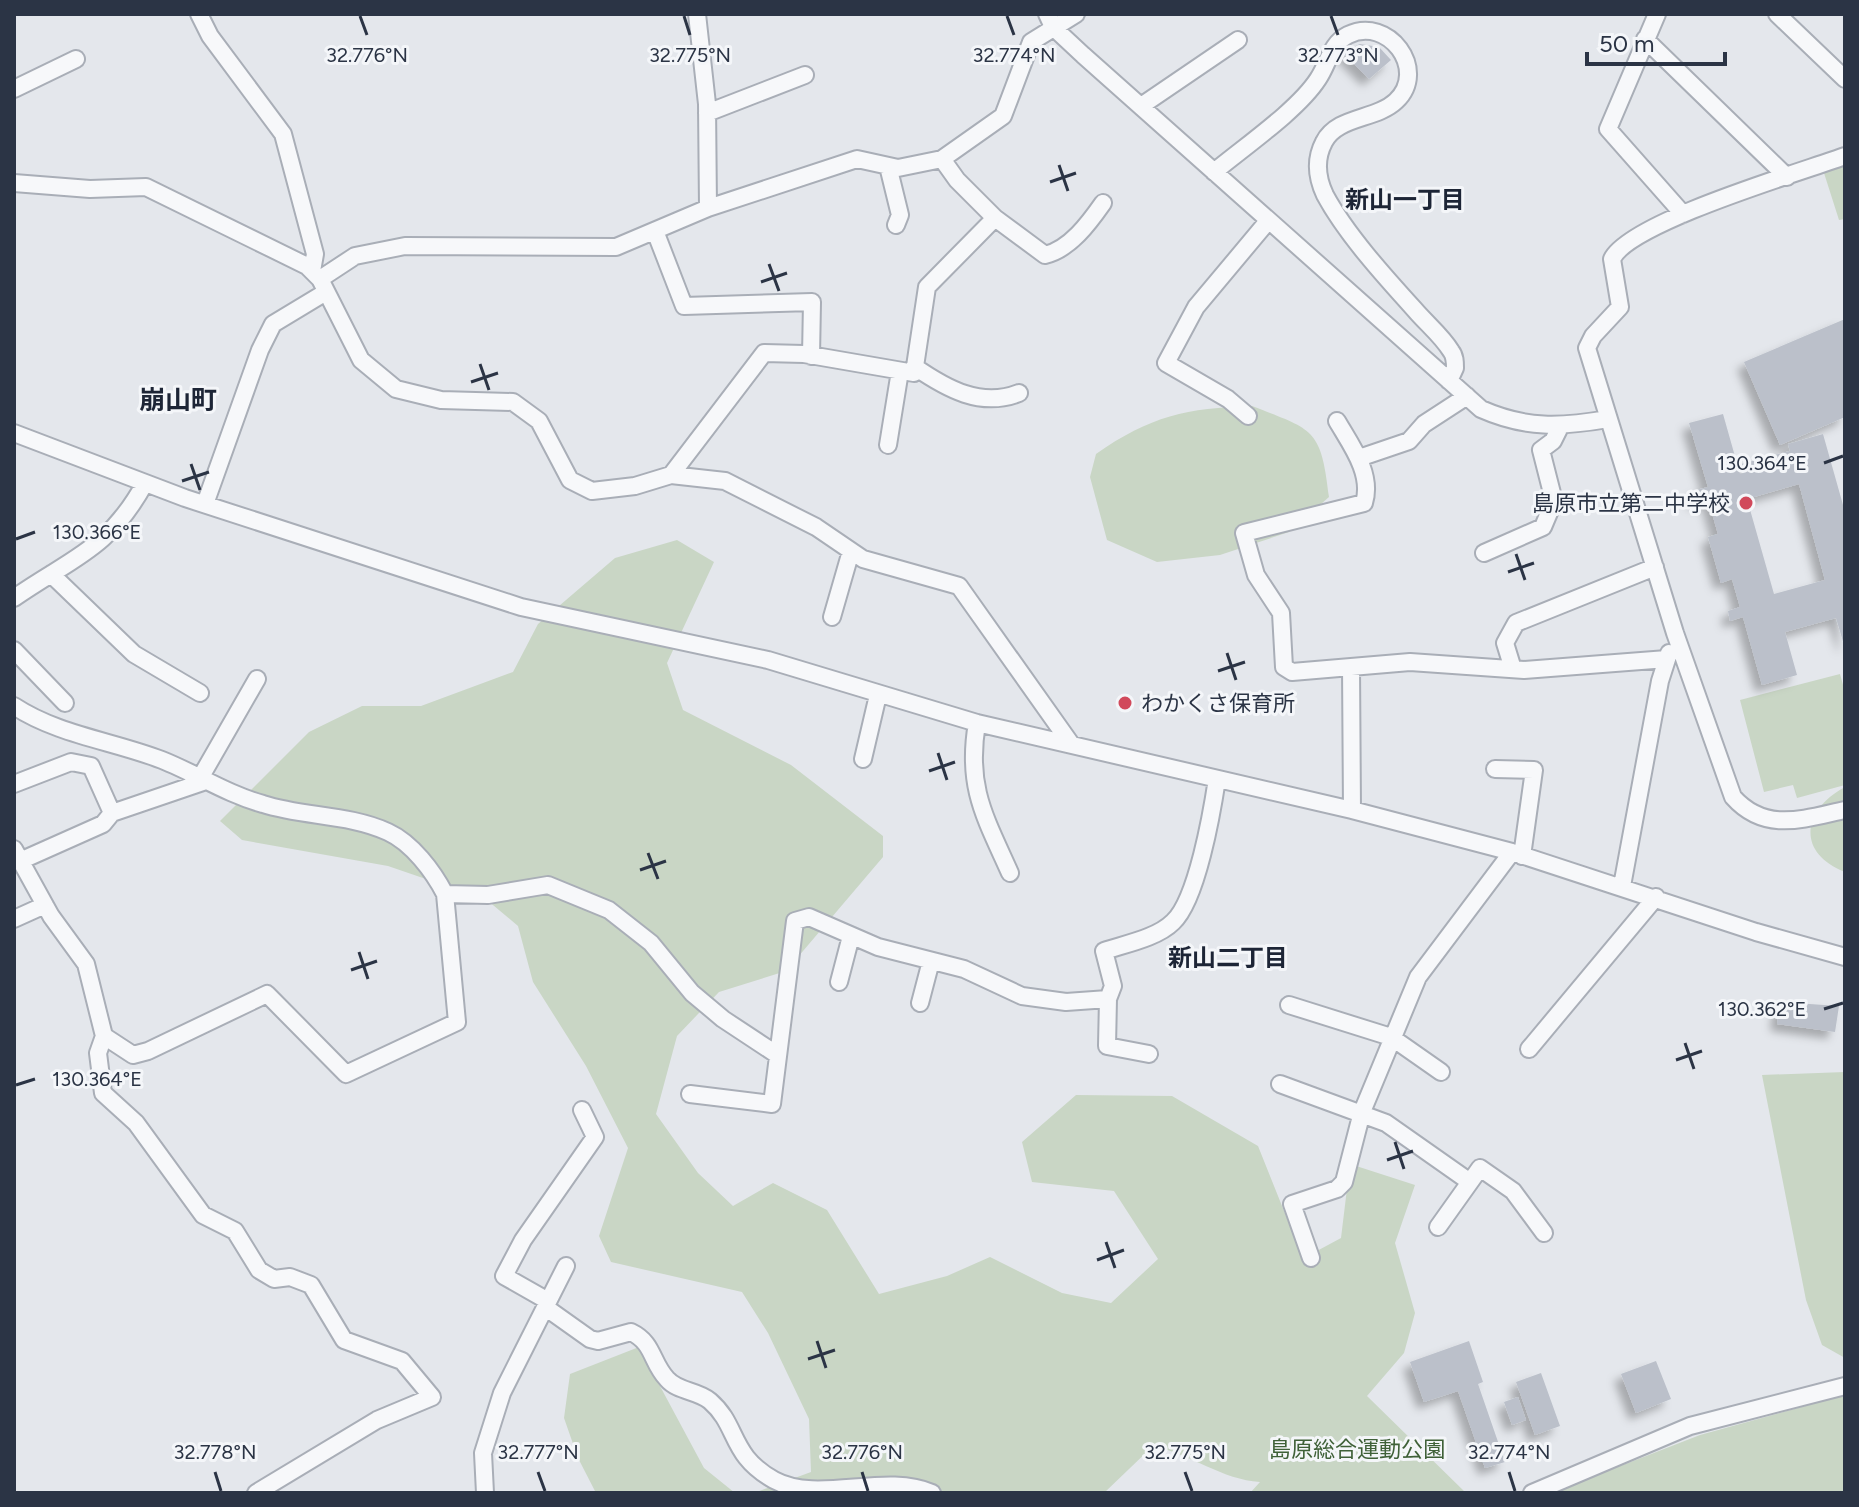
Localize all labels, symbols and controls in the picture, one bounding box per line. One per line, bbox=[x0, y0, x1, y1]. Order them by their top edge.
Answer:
scale bar bbox=[1587, 16, 1725, 66]
text: 50 m bbox=[1599, 29, 1655, 58]
text: 32.776°N bbox=[326, 43, 408, 67]
text: 32.775°N bbox=[649, 43, 731, 67]
text: 32.774°N bbox=[973, 43, 1055, 67]
text: 32.773°N bbox=[1297, 43, 1379, 67]
district label: 新山一丁目 bbox=[1345, 185, 1465, 214]
district label: 崩山町 bbox=[139, 384, 217, 416]
text: 130.364°E bbox=[1717, 451, 1807, 475]
place label: 島原市立第二中学校 bbox=[1532, 490, 1730, 517]
marker: 島原市立第二中学校 bbox=[1737, 494, 1755, 512]
text: 130.366°E bbox=[53, 520, 141, 544]
place label: わかくさ保育所 bbox=[1141, 690, 1295, 717]
marker: わかくさ保育所 bbox=[1116, 694, 1134, 712]
district label: 新山二丁目 bbox=[1168, 943, 1288, 972]
text: 130.362°E bbox=[1718, 997, 1806, 1021]
text: 130.364°E bbox=[52, 1067, 142, 1091]
park label: 島原総合運動公園 bbox=[1269, 1436, 1445, 1463]
text: 32.778°N bbox=[174, 1440, 256, 1464]
text: 32.777°N bbox=[497, 1440, 579, 1464]
text: 32.776°N bbox=[821, 1440, 903, 1464]
text: 32.775°N bbox=[1144, 1440, 1226, 1464]
text: 32.774°N bbox=[1468, 1440, 1550, 1464]

